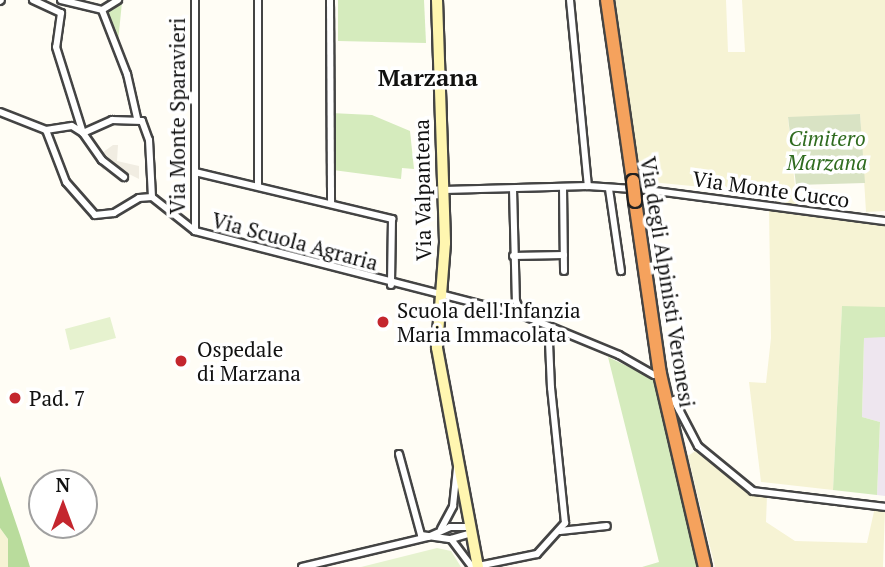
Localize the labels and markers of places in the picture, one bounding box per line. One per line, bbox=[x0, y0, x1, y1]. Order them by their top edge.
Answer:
place label: Scuola dell'Infanzia Maria Immacolata bbox=[397, 297, 581, 347]
marker: Scuola dell'Infanzia Maria Immacolata bbox=[375, 314, 391, 330]
place label: Ospedale di Marzana bbox=[197, 336, 301, 386]
marker: Ospedale di Marzana bbox=[171, 351, 191, 371]
place label: Pad. 7 bbox=[29, 385, 86, 411]
marker: Pad. 7 bbox=[7, 390, 23, 406]

